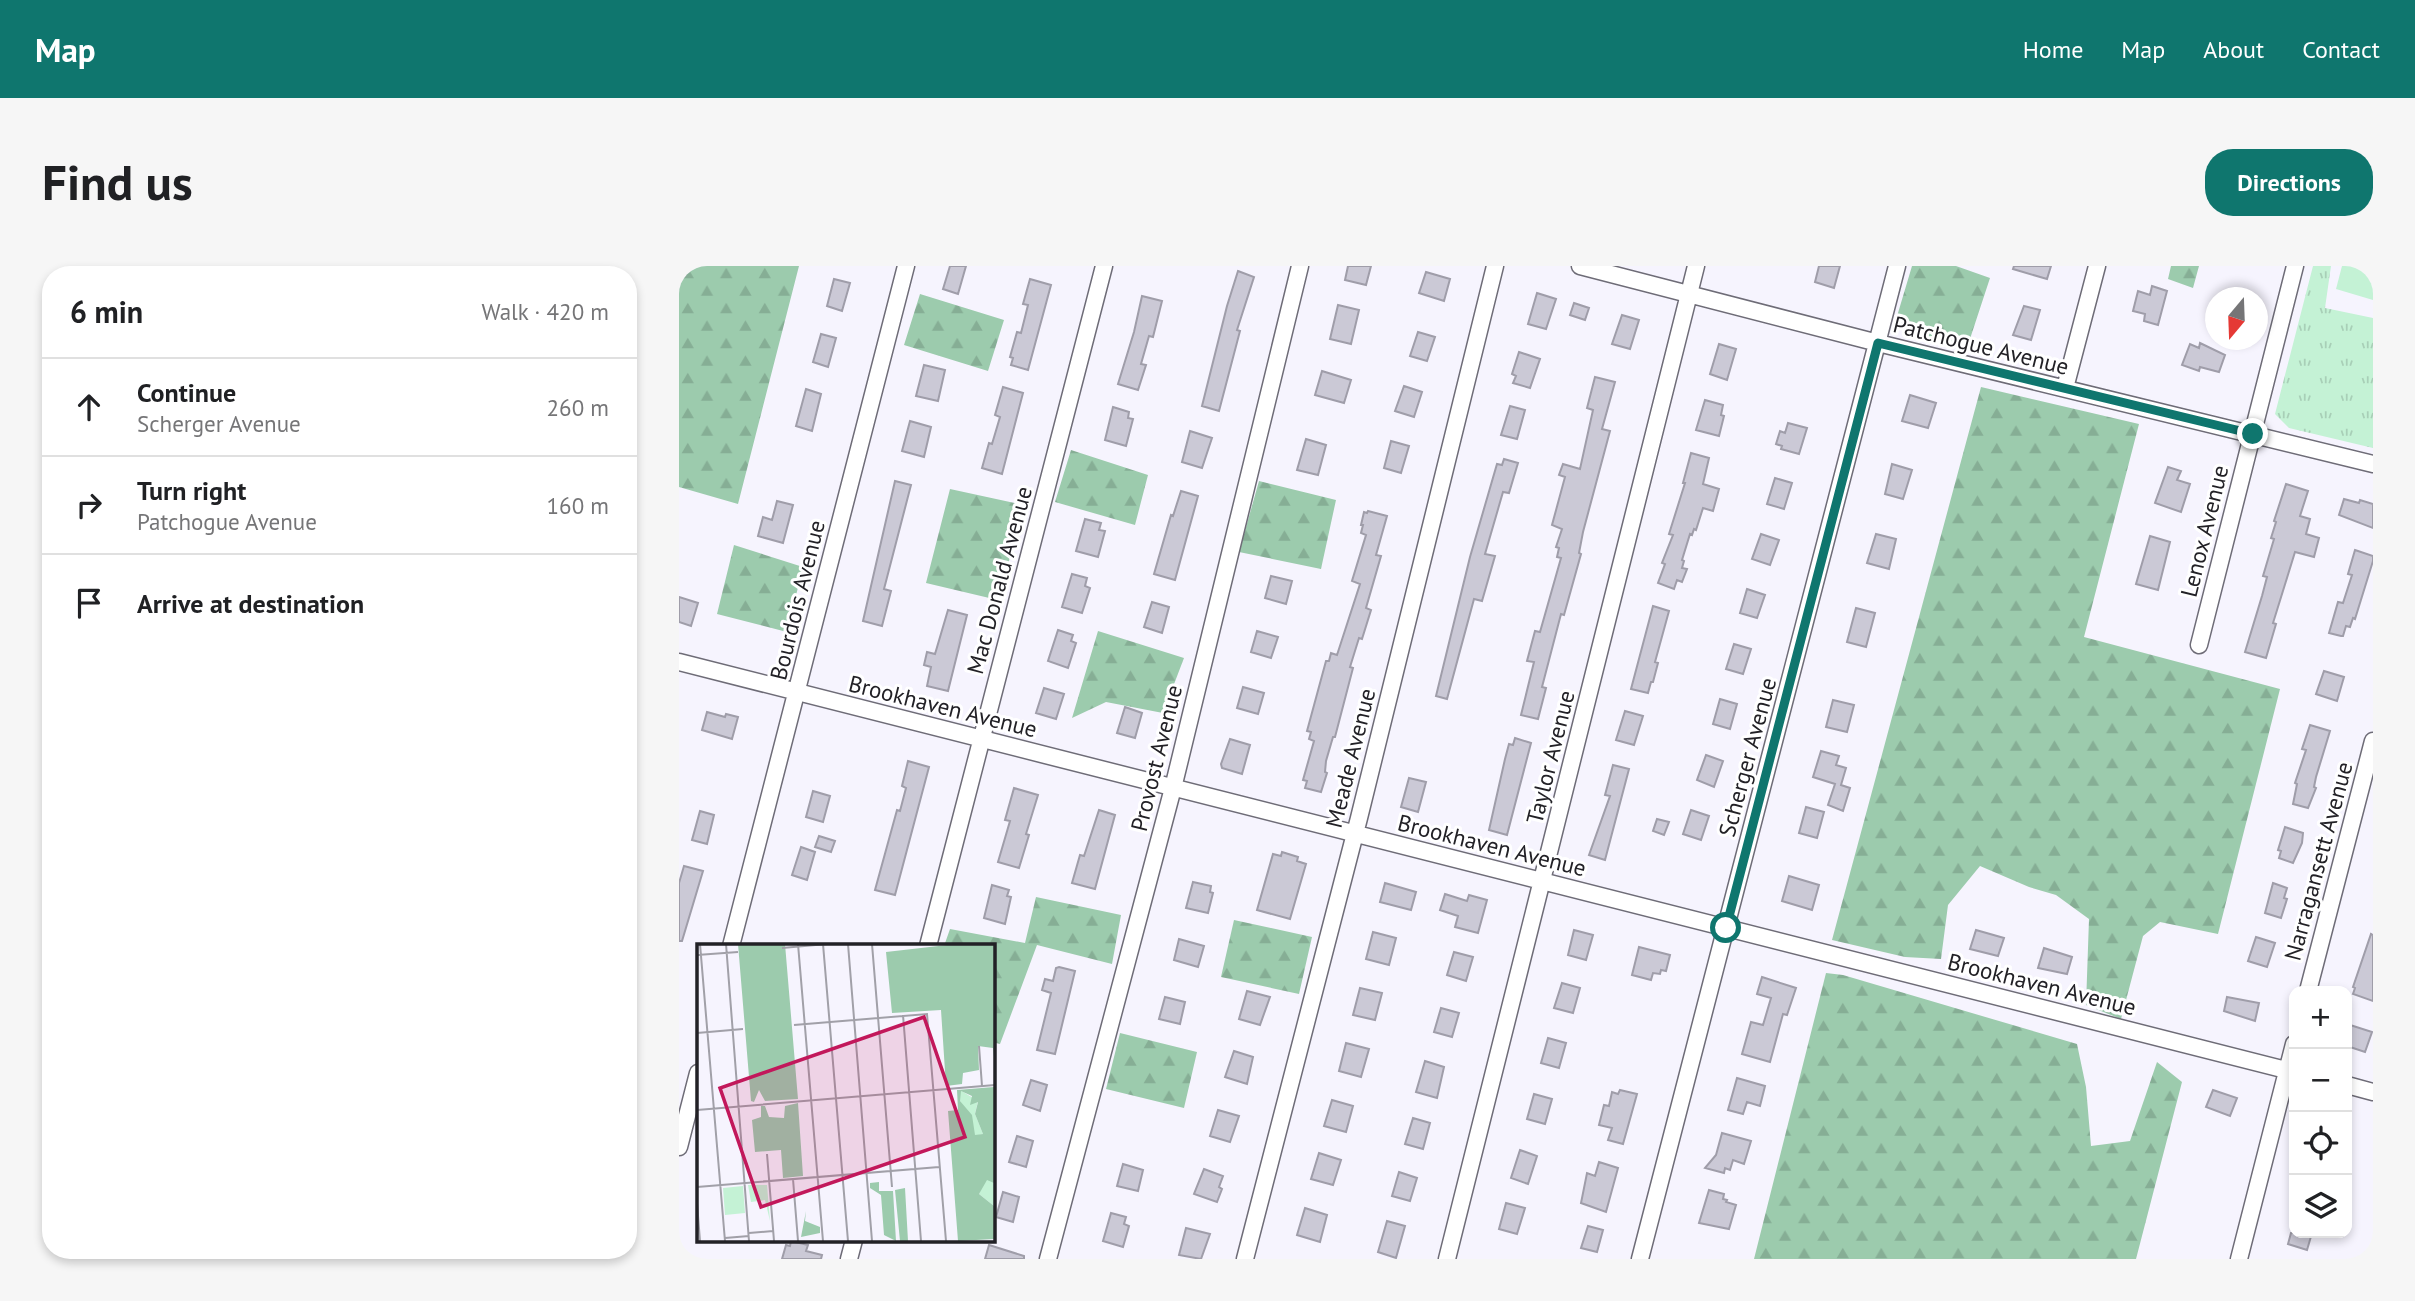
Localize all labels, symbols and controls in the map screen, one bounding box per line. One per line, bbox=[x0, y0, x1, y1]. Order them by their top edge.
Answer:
text: Map bbox=[35, 28, 96, 71]
text: Home bbox=[2023, 34, 2083, 65]
text: Map bbox=[2121, 34, 2165, 65]
text: About bbox=[2203, 34, 2264, 65]
text: Contact bbox=[2302, 34, 2380, 65]
button: Directions bbox=[2205, 149, 2373, 216]
text: Find us bbox=[42, 150, 193, 214]
north arrow bbox=[2205, 287, 2268, 350]
text: 6 min bbox=[70, 292, 143, 331]
text: Walk · 420 m bbox=[482, 297, 609, 326]
street label: Patchogue Avenue bbox=[1890, 309, 2072, 381]
text: Continue bbox=[137, 376, 236, 409]
icon: ahead bbox=[70, 388, 108, 426]
text: 260 m bbox=[547, 393, 609, 422]
text: Scherger Avenue bbox=[137, 409, 301, 438]
route end bbox=[2237, 418, 2268, 449]
street label: Lenox Avenue bbox=[2174, 462, 2234, 600]
text: Turn right bbox=[137, 474, 246, 507]
street label: Mac Donald Avenue bbox=[960, 483, 1038, 677]
icon: right bbox=[70, 486, 108, 524]
text: 160 m bbox=[547, 491, 609, 520]
text: Patchogue Avenue bbox=[137, 507, 317, 536]
street label: Bourdois Avenue bbox=[763, 517, 831, 683]
icon: arrive bbox=[70, 584, 108, 622]
text: Arrive at destination bbox=[137, 587, 364, 620]
street label: Brookhaven Avenue bbox=[846, 669, 1040, 743]
street label: Scherger Avenue bbox=[1712, 674, 1782, 840]
street label: Provost Avenue bbox=[1124, 682, 1188, 834]
street label: Meade Avenue bbox=[1319, 685, 1381, 831]
street label: Taylor Avenue bbox=[1519, 687, 1581, 827]
street label: Narragansett Avenue bbox=[2278, 758, 2358, 964]
street label: Brookhaven Avenue bbox=[1395, 808, 1589, 882]
route start bbox=[1710, 912, 1741, 943]
inset map bbox=[697, 944, 994, 1242]
street label: Brookhaven Avenue bbox=[1945, 947, 2139, 1021]
map controls bbox=[2289, 986, 2352, 1238]
button: + bbox=[2289, 986, 2352, 1049]
button: − bbox=[2289, 1049, 2352, 1112]
button: locate bbox=[2289, 1112, 2352, 1175]
button: layers bbox=[2289, 1175, 2352, 1238]

